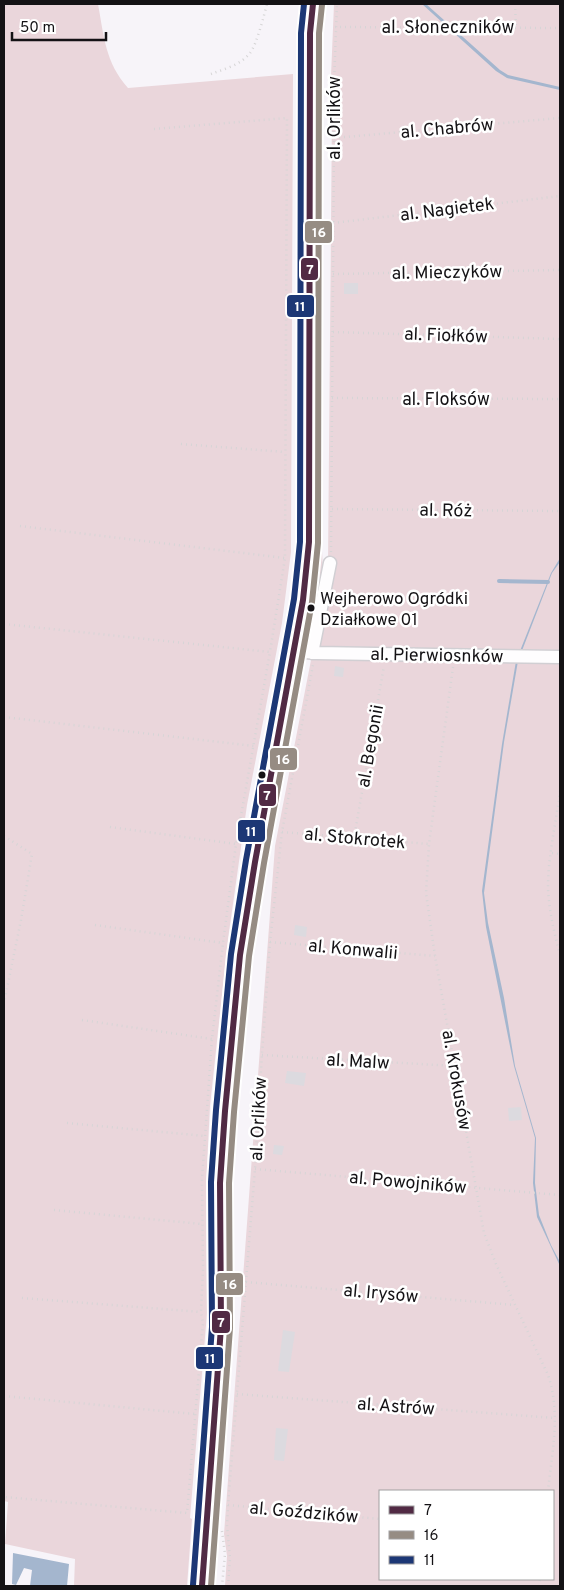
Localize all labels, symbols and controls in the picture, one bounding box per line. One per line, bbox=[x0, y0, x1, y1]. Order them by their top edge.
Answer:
scale bar bbox=[12, 10, 106, 42]
street label: al. Słoneczników bbox=[382, 17, 515, 40]
text: 50 m bbox=[20, 19, 55, 38]
street label: al. Orlików bbox=[324, 76, 347, 160]
street label: al. Chabrów bbox=[400, 114, 495, 145]
street label: al. Nagietek bbox=[399, 193, 495, 228]
line badge: 16 bbox=[304, 220, 333, 244]
text: 16 bbox=[312, 225, 326, 242]
line badge: 7 bbox=[300, 257, 319, 281]
street label: al. Mieczyków bbox=[391, 261, 503, 286]
text: 7 bbox=[306, 262, 314, 279]
line badge: 11 bbox=[286, 294, 315, 318]
text: 11 bbox=[294, 299, 306, 316]
street label: al. Fiołków bbox=[404, 324, 488, 349]
street label: al. Floksów bbox=[402, 389, 490, 412]
street label: al. Róż bbox=[419, 500, 473, 523]
place label: Wejherowo Ogródki Działkowe 01 bbox=[320, 589, 468, 632]
marker: Wejherowo Ogródki Działkowe 01 bbox=[306, 603, 316, 613]
street label: al. Pierwiosnków bbox=[370, 644, 504, 669]
street label: al. Begonii bbox=[353, 703, 390, 789]
line badge: 16 bbox=[269, 747, 298, 771]
text: 16 bbox=[276, 752, 290, 769]
unlabelled marker bbox=[257, 770, 267, 780]
line badge: 7 bbox=[258, 783, 277, 807]
text: 7 bbox=[263, 788, 271, 805]
line badge: 11 bbox=[237, 819, 266, 843]
text: 11 bbox=[245, 824, 257, 841]
street label: al. Stokrotek bbox=[303, 824, 407, 855]
street label: al. Konwalii bbox=[307, 935, 399, 966]
street label: al. Krokusów bbox=[435, 1028, 476, 1132]
street label: al. Malw bbox=[326, 1049, 390, 1076]
street label: al. Orlików bbox=[246, 1077, 273, 1162]
street label: al. Powojników bbox=[348, 1167, 468, 1200]
line badge: 16 bbox=[215, 1272, 244, 1296]
text: 16 bbox=[223, 1277, 237, 1294]
street label: al. Irysów bbox=[342, 1280, 419, 1309]
line badge: 7 bbox=[211, 1310, 231, 1334]
text: 7 bbox=[217, 1315, 225, 1332]
line badge: 11 bbox=[195, 1346, 224, 1370]
text: 11 bbox=[204, 1351, 216, 1368]
street label: al. Astrów bbox=[356, 1393, 436, 1422]
legend bbox=[379, 1490, 554, 1580]
street label: al. Goździków bbox=[248, 1497, 359, 1530]
text: 7 bbox=[424, 1502, 432, 1521]
text: 16 bbox=[424, 1527, 439, 1546]
text: 11 bbox=[424, 1552, 435, 1571]

